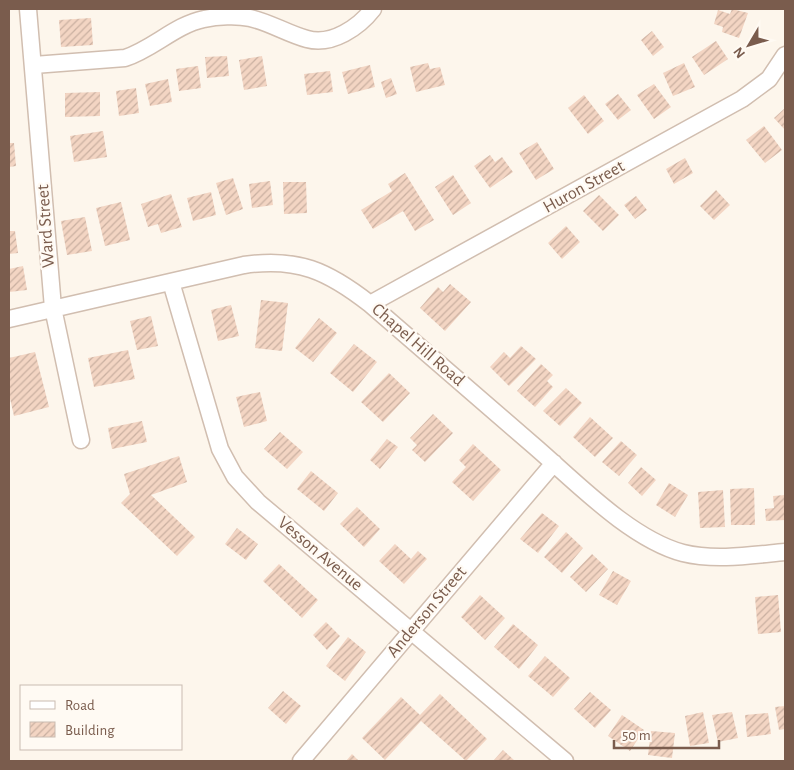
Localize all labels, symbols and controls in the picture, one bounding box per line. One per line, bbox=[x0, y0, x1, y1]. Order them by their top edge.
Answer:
north arrow bbox=[724, 20, 774, 70]
text: N bbox=[731, 44, 748, 61]
street label: Huron Street bbox=[540, 157, 628, 217]
street label: Ward Street bbox=[34, 183, 58, 268]
street label: Chapel Hill Road bbox=[368, 300, 468, 390]
street label: Vesson Avenue bbox=[274, 514, 366, 594]
street label: Anderson Street bbox=[384, 563, 470, 661]
legend bbox=[20, 685, 182, 750]
text: Road bbox=[65, 698, 95, 713]
scale bar bbox=[614, 718, 719, 750]
text: Building bbox=[65, 723, 115, 738]
text: 50 m bbox=[622, 728, 651, 743]

